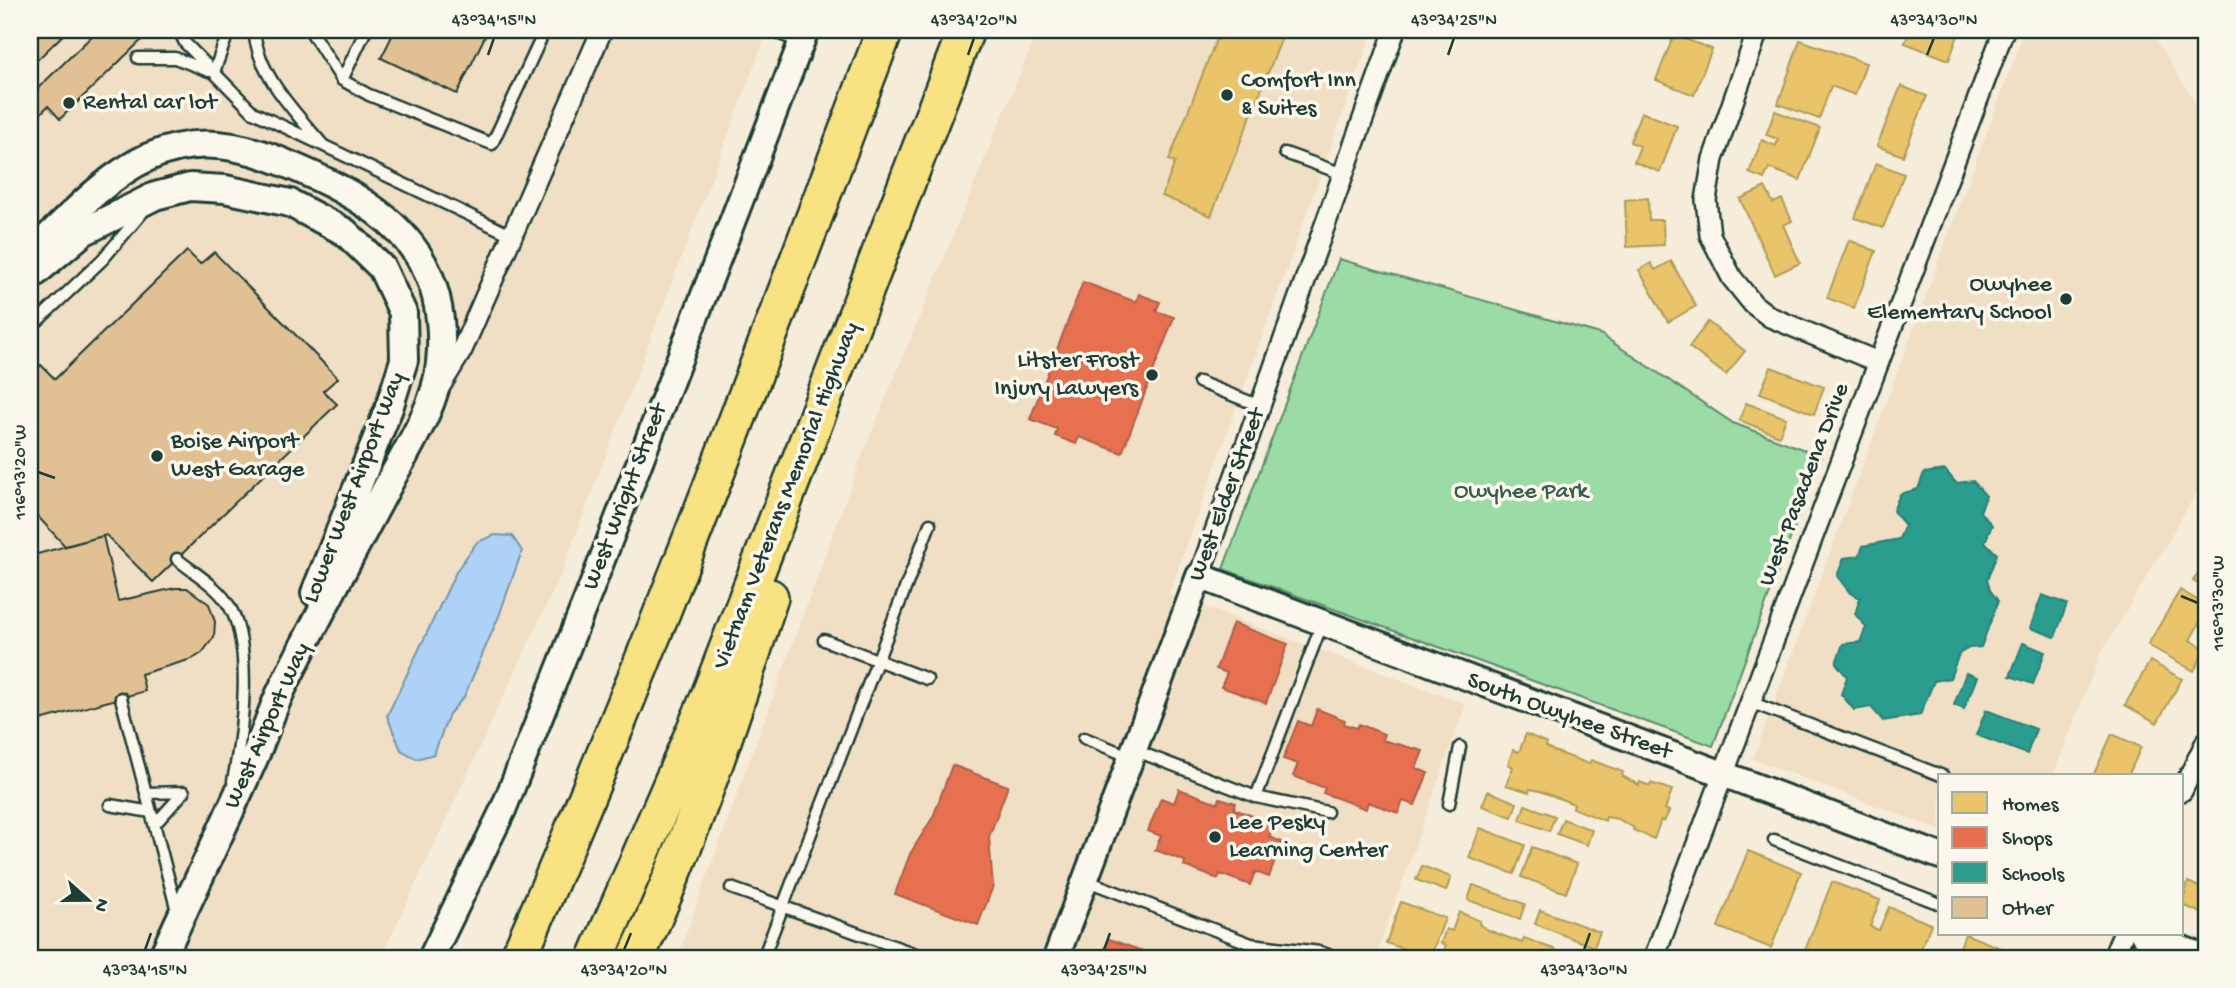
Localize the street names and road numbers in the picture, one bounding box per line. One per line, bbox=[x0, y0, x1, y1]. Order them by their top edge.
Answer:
street label: Vietnam Veterans Memorial Highway bbox=[707, 318, 867, 675]
street label: Lower West Airport Way bbox=[298, 368, 413, 608]
street label: West Pasadena Drive bbox=[1753, 379, 1857, 591]
street label: West Wright Street bbox=[577, 398, 676, 594]
street label: West Elder Street bbox=[1183, 402, 1273, 585]
street label: West Airport Way bbox=[218, 638, 318, 814]
street label: South Owyhee Street bbox=[1463, 667, 1677, 768]

